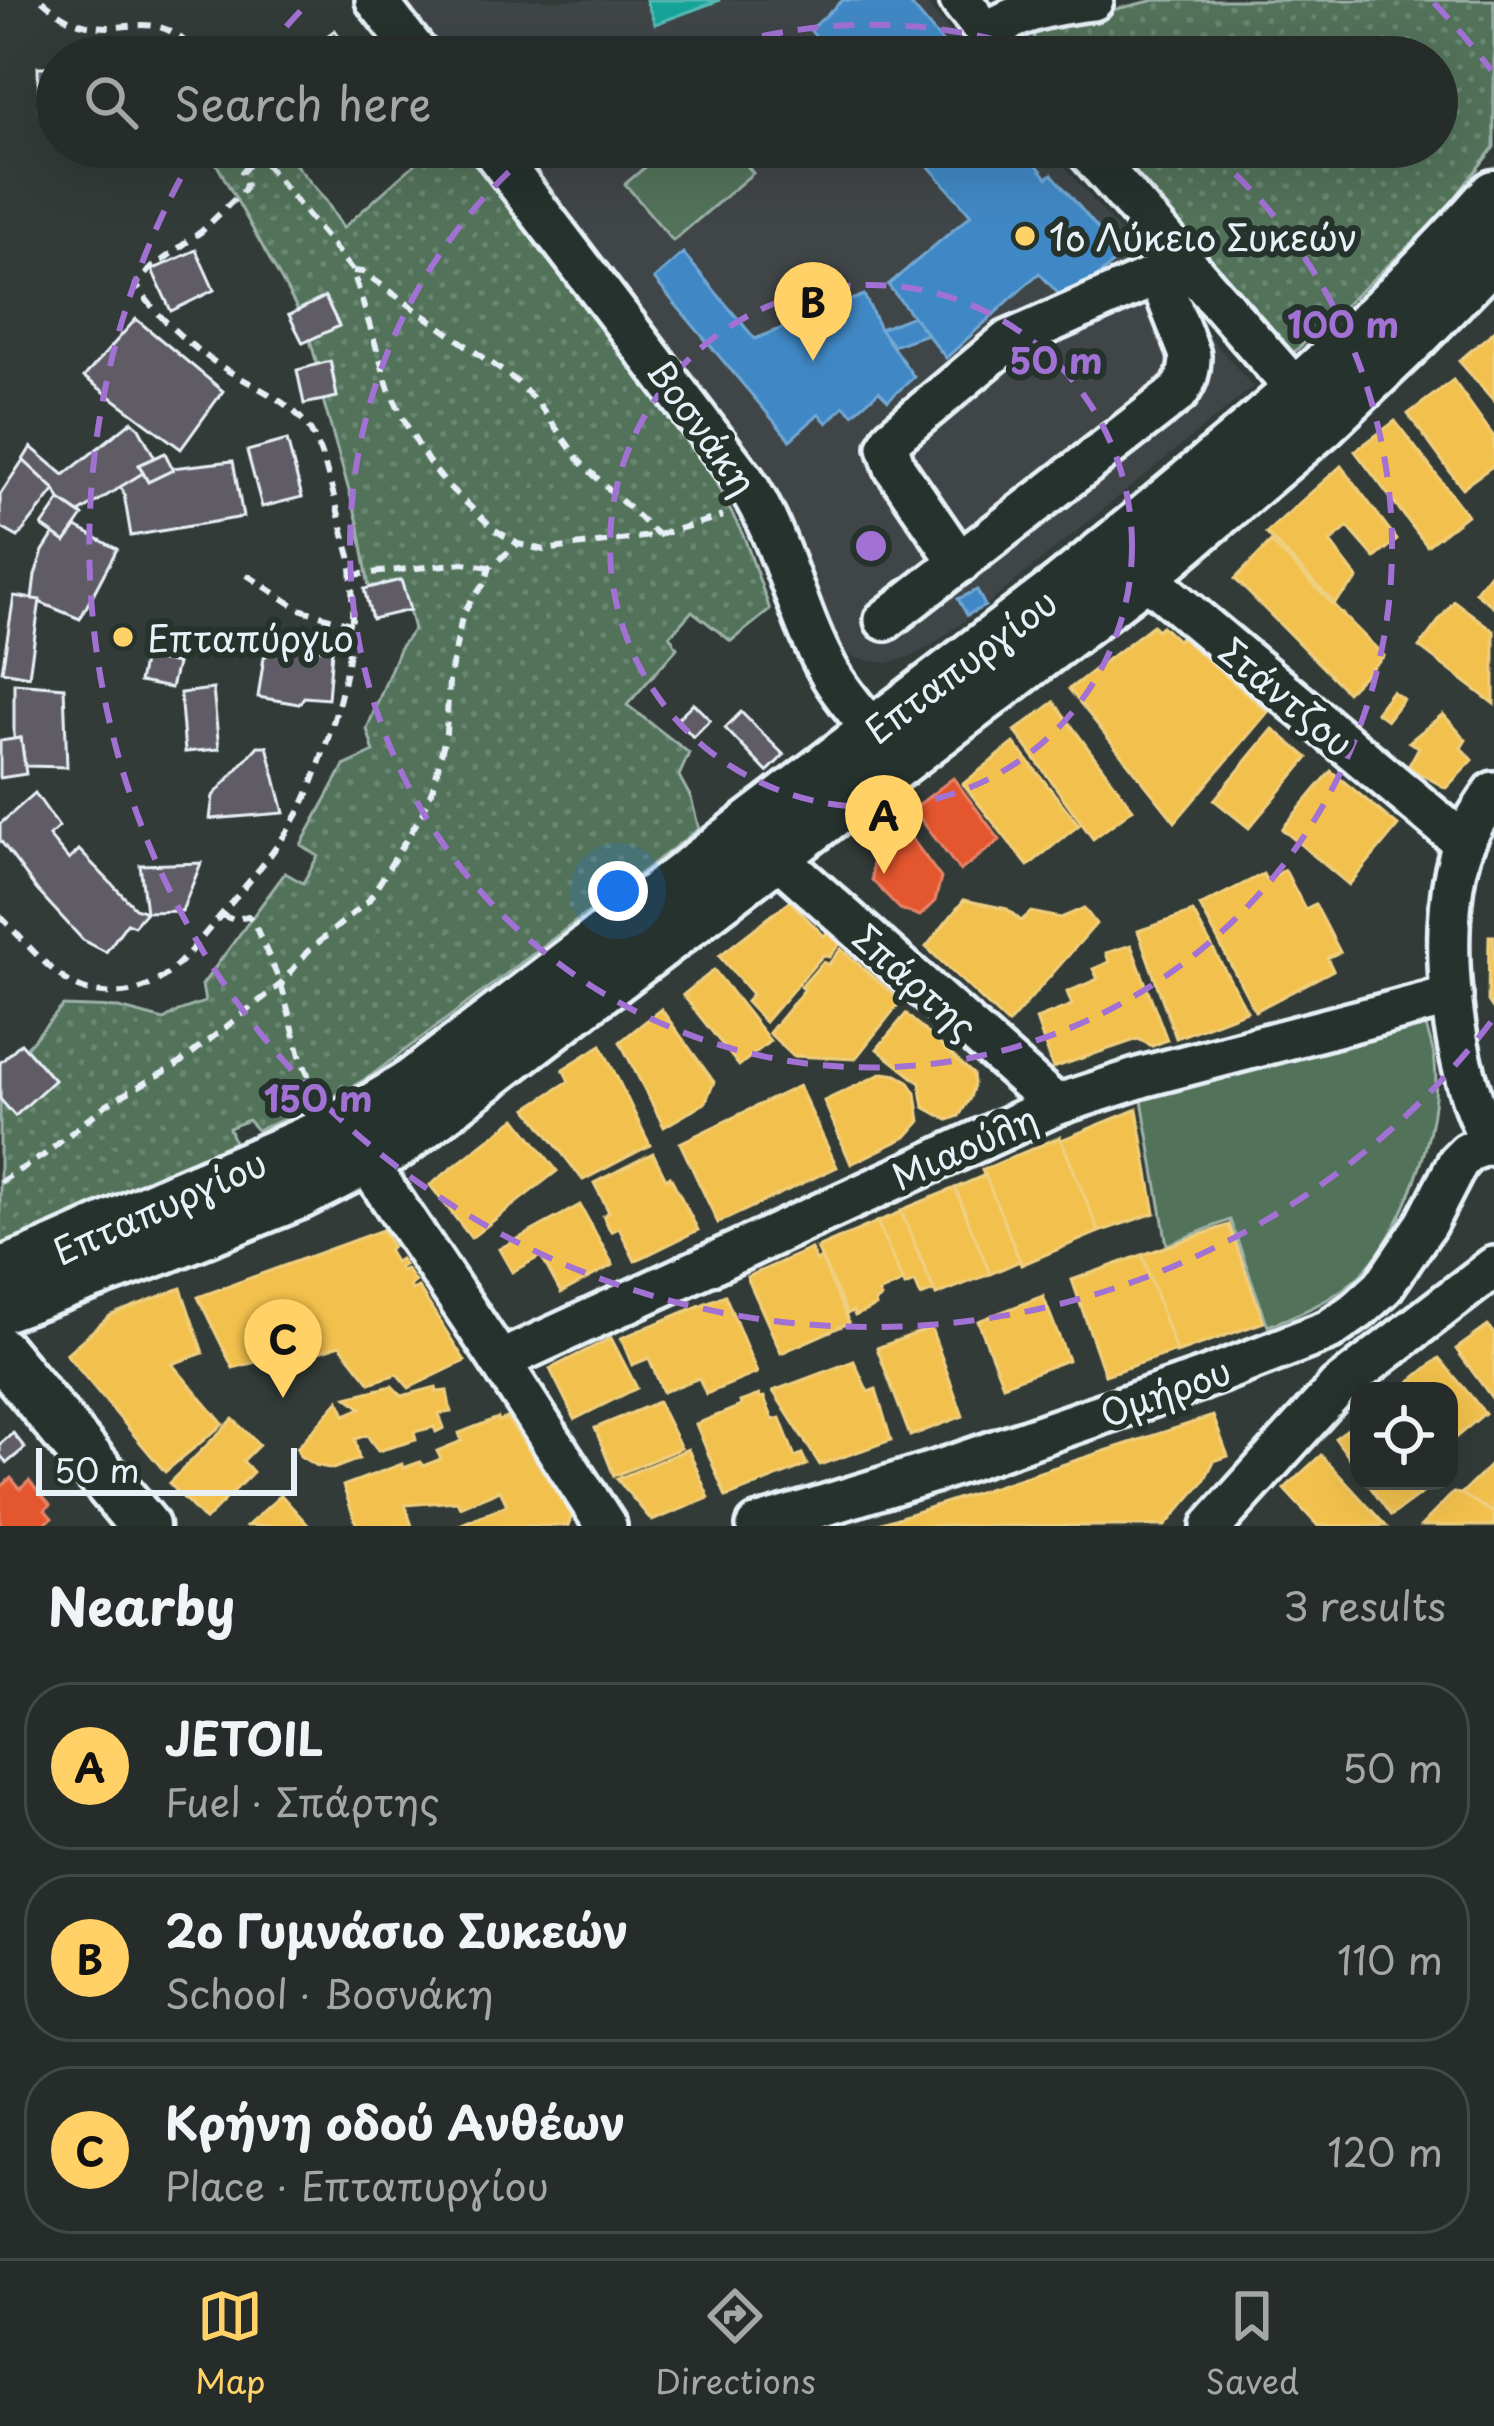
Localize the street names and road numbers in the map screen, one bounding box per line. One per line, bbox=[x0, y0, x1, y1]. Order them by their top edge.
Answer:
street label: Βοσνάκη bbox=[635, 347, 771, 505]
street label: Επταπυργίου bbox=[852, 574, 1068, 756]
street label: Στάντζου bbox=[1208, 624, 1366, 768]
street label: Σπάρτης bbox=[842, 910, 990, 1052]
street label: Μιαούλη bbox=[882, 1090, 1046, 1202]
street label: Επταπυργίου bbox=[43, 1135, 275, 1277]
street label: Ομήρου bbox=[1092, 1342, 1238, 1440]

